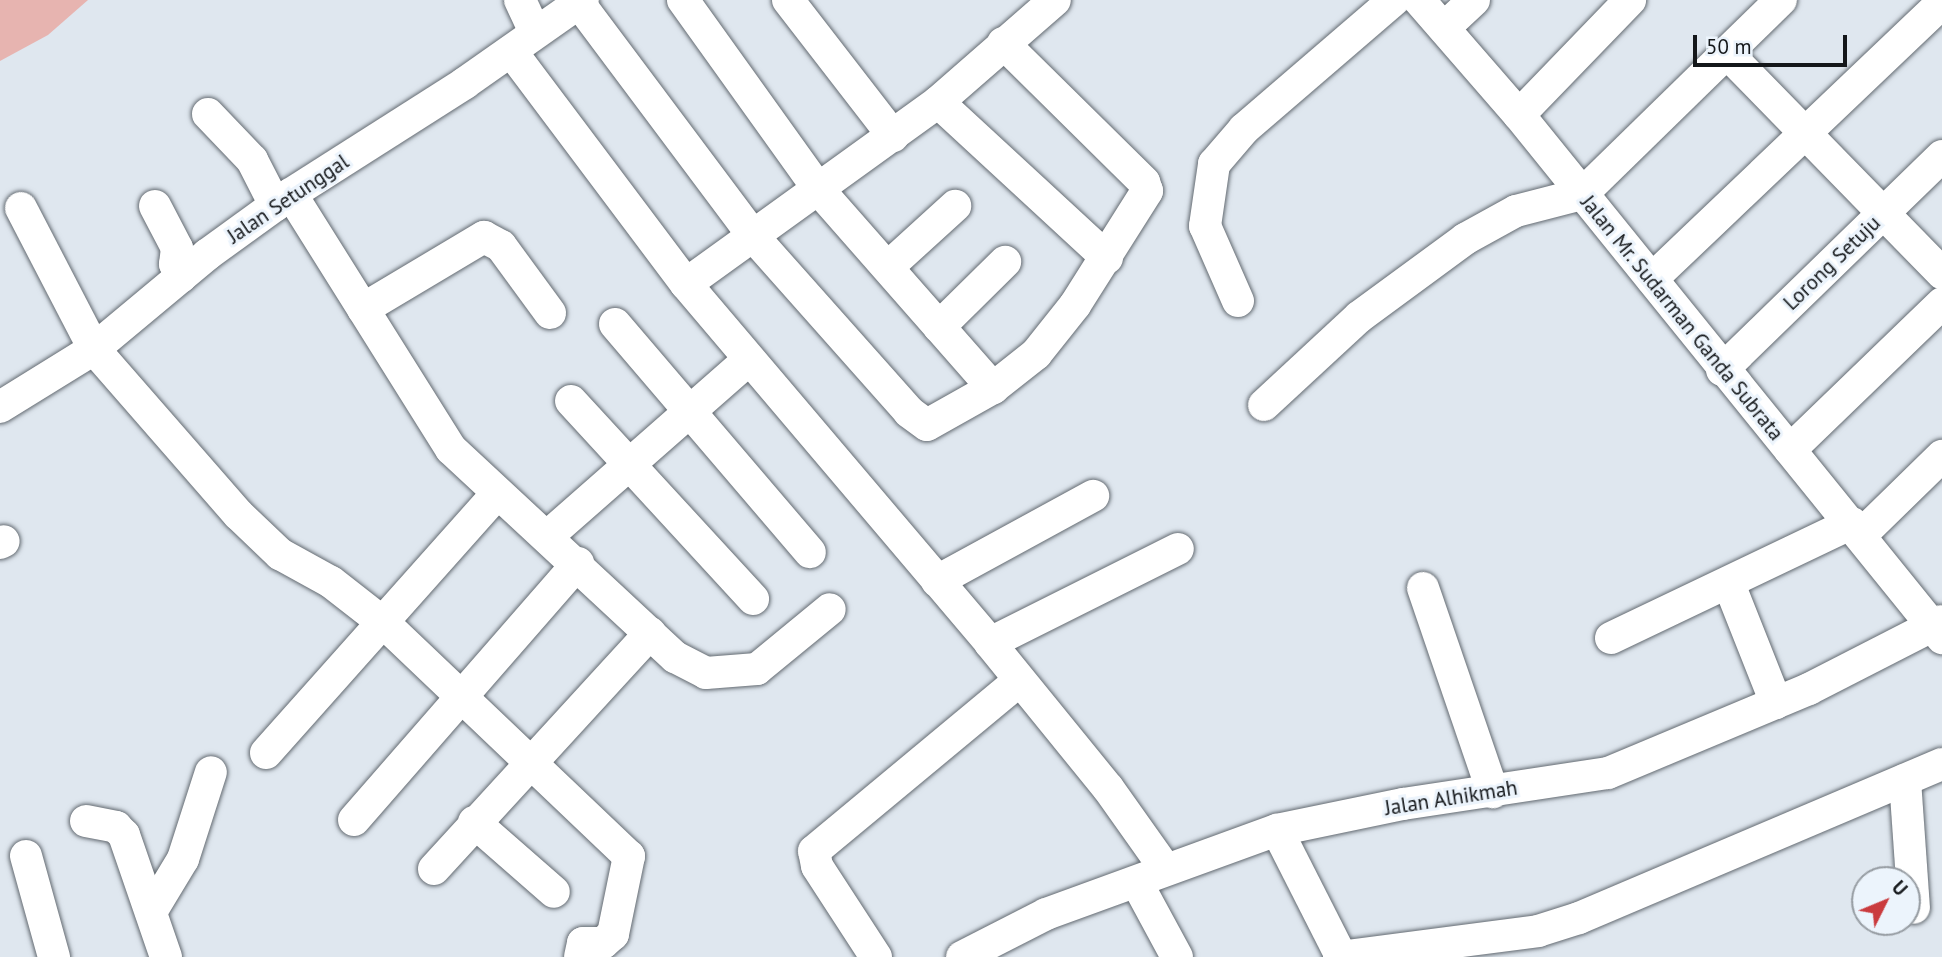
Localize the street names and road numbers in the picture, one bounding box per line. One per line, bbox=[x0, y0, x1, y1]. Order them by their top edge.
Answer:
street label: Jalan Setunggal bbox=[223, 149, 353, 249]
street label: Jalan Mr. Sudarman Ganda Subrata bbox=[1575, 190, 1789, 446]
street label: Lorong Setuju bbox=[1778, 211, 1886, 315]
street label: Jalan Alhikmah bbox=[1383, 775, 1519, 821]

